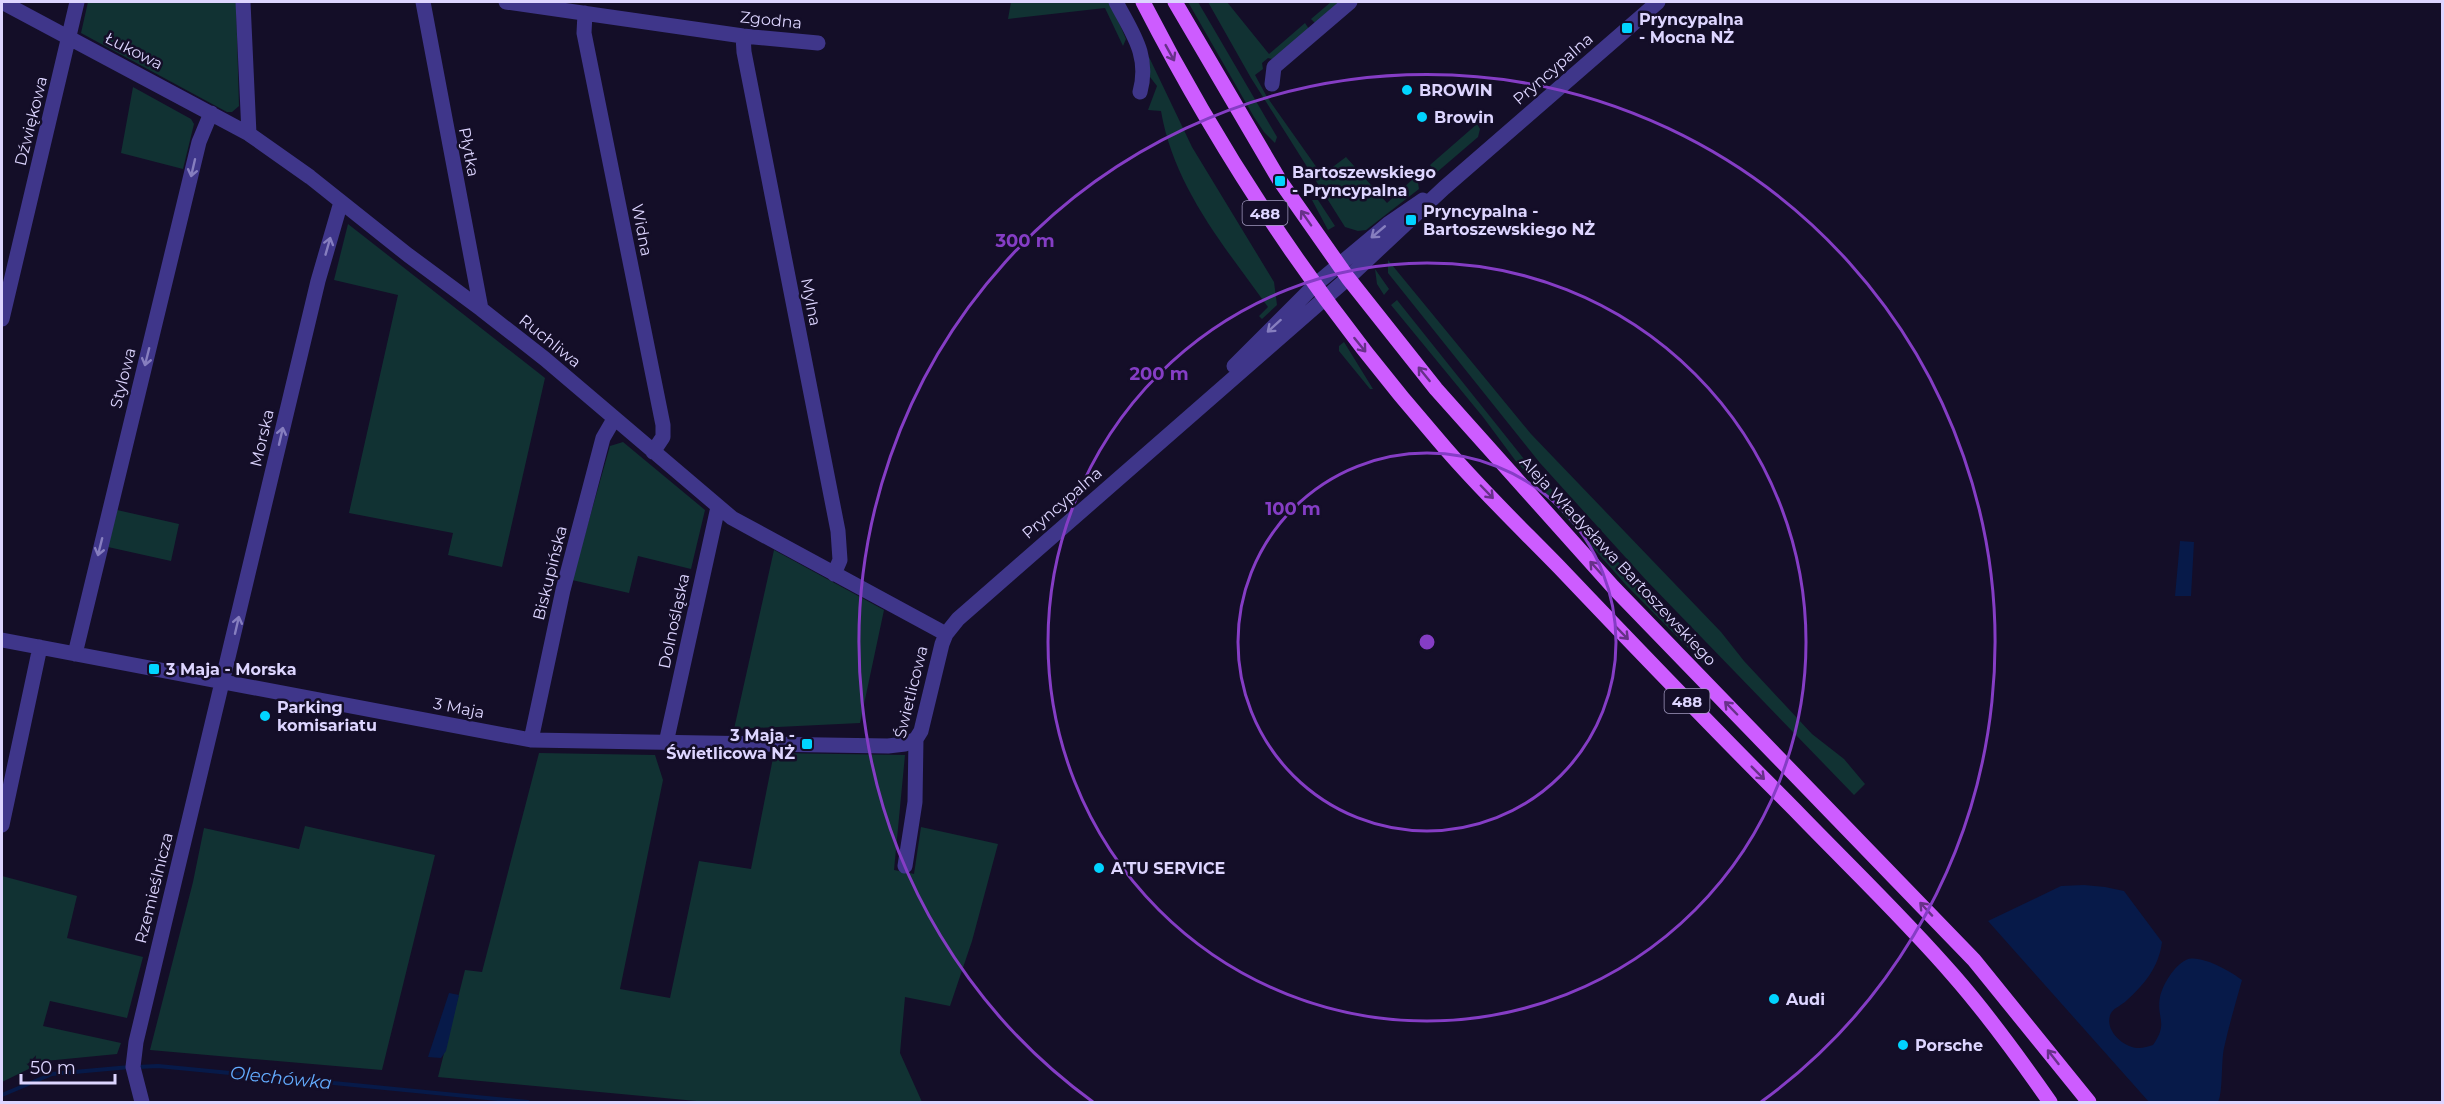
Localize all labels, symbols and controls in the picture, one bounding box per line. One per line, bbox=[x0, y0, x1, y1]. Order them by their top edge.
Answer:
street label: Zgodna bbox=[739, 7, 803, 33]
place label: Pryncypalna - Mocna NŻ bbox=[1639, 10, 1744, 47]
marker: Pryncypalna - Mocna NŻ bbox=[1620, 21, 1634, 35]
street label: Łukowa bbox=[102, 28, 166, 74]
street label: Pryncypalna bbox=[1509, 29, 1597, 109]
one-way arrow bbox=[1165, 44, 1176, 62]
street label: Dźwiękowa bbox=[11, 74, 51, 168]
place label: BROWIN bbox=[1419, 81, 1493, 100]
marker: BROWIN bbox=[1400, 83, 1414, 97]
place label: Browin bbox=[1434, 108, 1494, 127]
marker: Browin bbox=[1415, 110, 1429, 124]
street label: Płytka bbox=[455, 126, 483, 178]
one-way arrow bbox=[186, 158, 198, 177]
place label: Bartoszewskiego - Pryncypalna bbox=[1292, 163, 1436, 200]
marker: Bartoszewskiego - Pryncypalna bbox=[1273, 174, 1287, 188]
road number: 488 bbox=[1242, 201, 1288, 225]
street label: Widna bbox=[628, 202, 656, 258]
place label: Pryncypalna - Bartoszewskiego NŻ bbox=[1423, 202, 1595, 239]
one-way arrow bbox=[1300, 210, 1312, 226]
marker: Pryncypalna - Bartoszewskiego NŻ bbox=[1404, 213, 1418, 227]
one-way arrow bbox=[1371, 225, 1386, 239]
text: 300 m bbox=[994, 230, 1055, 252]
one-way arrow bbox=[323, 237, 334, 256]
street label: Mylna bbox=[797, 276, 825, 328]
street label: Ruchliwa bbox=[515, 310, 585, 372]
one-way arrow bbox=[1266, 319, 1281, 333]
one-way arrow bbox=[1353, 336, 1366, 352]
street label: Stylowa bbox=[106, 346, 140, 410]
one-way arrow bbox=[140, 348, 152, 367]
text: 200 m bbox=[1129, 363, 1189, 385]
one-way arrow bbox=[1417, 366, 1430, 382]
street label: Morska bbox=[246, 407, 278, 469]
one-way arrow bbox=[276, 426, 288, 445]
street label: Aleja Władysława Bartoszewskiego bbox=[1516, 452, 1720, 670]
street label: Pryncypalna bbox=[1018, 463, 1106, 543]
one-way arrow bbox=[1480, 485, 1494, 500]
text: 100 m bbox=[1265, 498, 1321, 520]
street label: Biskupińska bbox=[529, 524, 571, 622]
one-way arrow bbox=[94, 537, 105, 556]
one-way arrow bbox=[1589, 561, 1603, 576]
street label: Dolnośląska bbox=[655, 572, 693, 670]
one-way arrow bbox=[231, 616, 243, 635]
one-way arrow bbox=[1615, 625, 1629, 640]
centre of rings bbox=[1417, 632, 1437, 652]
street label: Świetlicowa bbox=[890, 644, 932, 740]
place label: 3 Maja - Morska bbox=[165, 660, 297, 679]
marker: 3 Maja - Morska bbox=[147, 662, 161, 676]
road number: 488 bbox=[1664, 689, 1710, 713]
street label: 3 Maja bbox=[432, 694, 486, 722]
place label: Parking komisariatu bbox=[277, 698, 377, 735]
one-way arrow bbox=[1724, 701, 1739, 716]
marker: Parking komisariatu bbox=[258, 709, 272, 723]
place label: 3 Maja - Świetlicowa NŻ bbox=[666, 726, 795, 763]
marker: 3 Maja - Świetlicowa NŻ bbox=[800, 737, 814, 751]
one-way arrow bbox=[1750, 765, 1765, 780]
street label: Rzemieślnicza bbox=[131, 830, 177, 946]
place label: A'TU SERVICE bbox=[1110, 859, 1225, 878]
marker: A'TU SERVICE bbox=[1092, 861, 1106, 875]
one-way arrow bbox=[1918, 901, 1933, 916]
place label: Audi bbox=[1785, 990, 1825, 1009]
marker: Audi bbox=[1767, 992, 1781, 1006]
place label: Porsche bbox=[1915, 1036, 1983, 1055]
marker: Porsche bbox=[1896, 1038, 1910, 1052]
scale bar bbox=[21, 1047, 116, 1085]
one-way arrow bbox=[2046, 1049, 2059, 1065]
text: 50 m bbox=[30, 1057, 76, 1079]
water label: Olechówka bbox=[229, 1062, 333, 1094]

